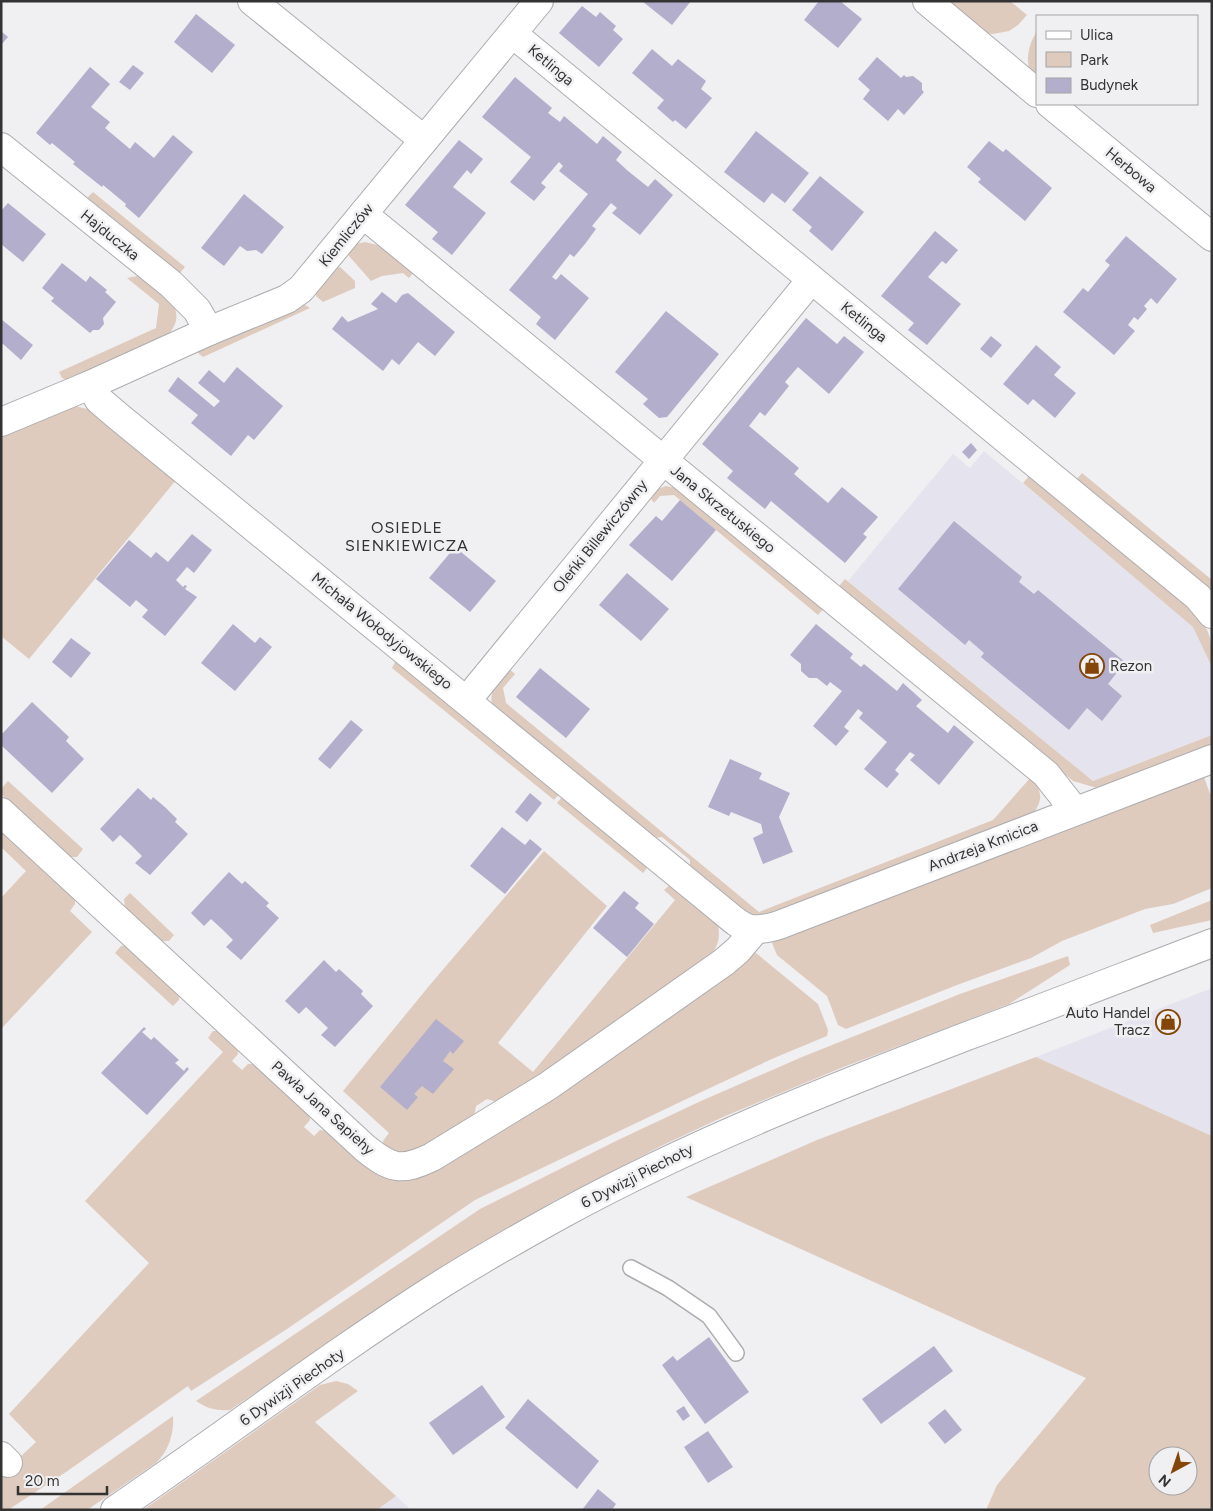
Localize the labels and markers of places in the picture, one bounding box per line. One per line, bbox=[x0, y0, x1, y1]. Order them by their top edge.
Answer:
shop icon: Rezon bbox=[1079, 653, 1105, 679]
place label: Rezon bbox=[1110, 657, 1152, 675]
place label: Auto Handel Tracz bbox=[1066, 1004, 1150, 1039]
shop icon: Auto Handel Tracz bbox=[1155, 1009, 1181, 1035]

